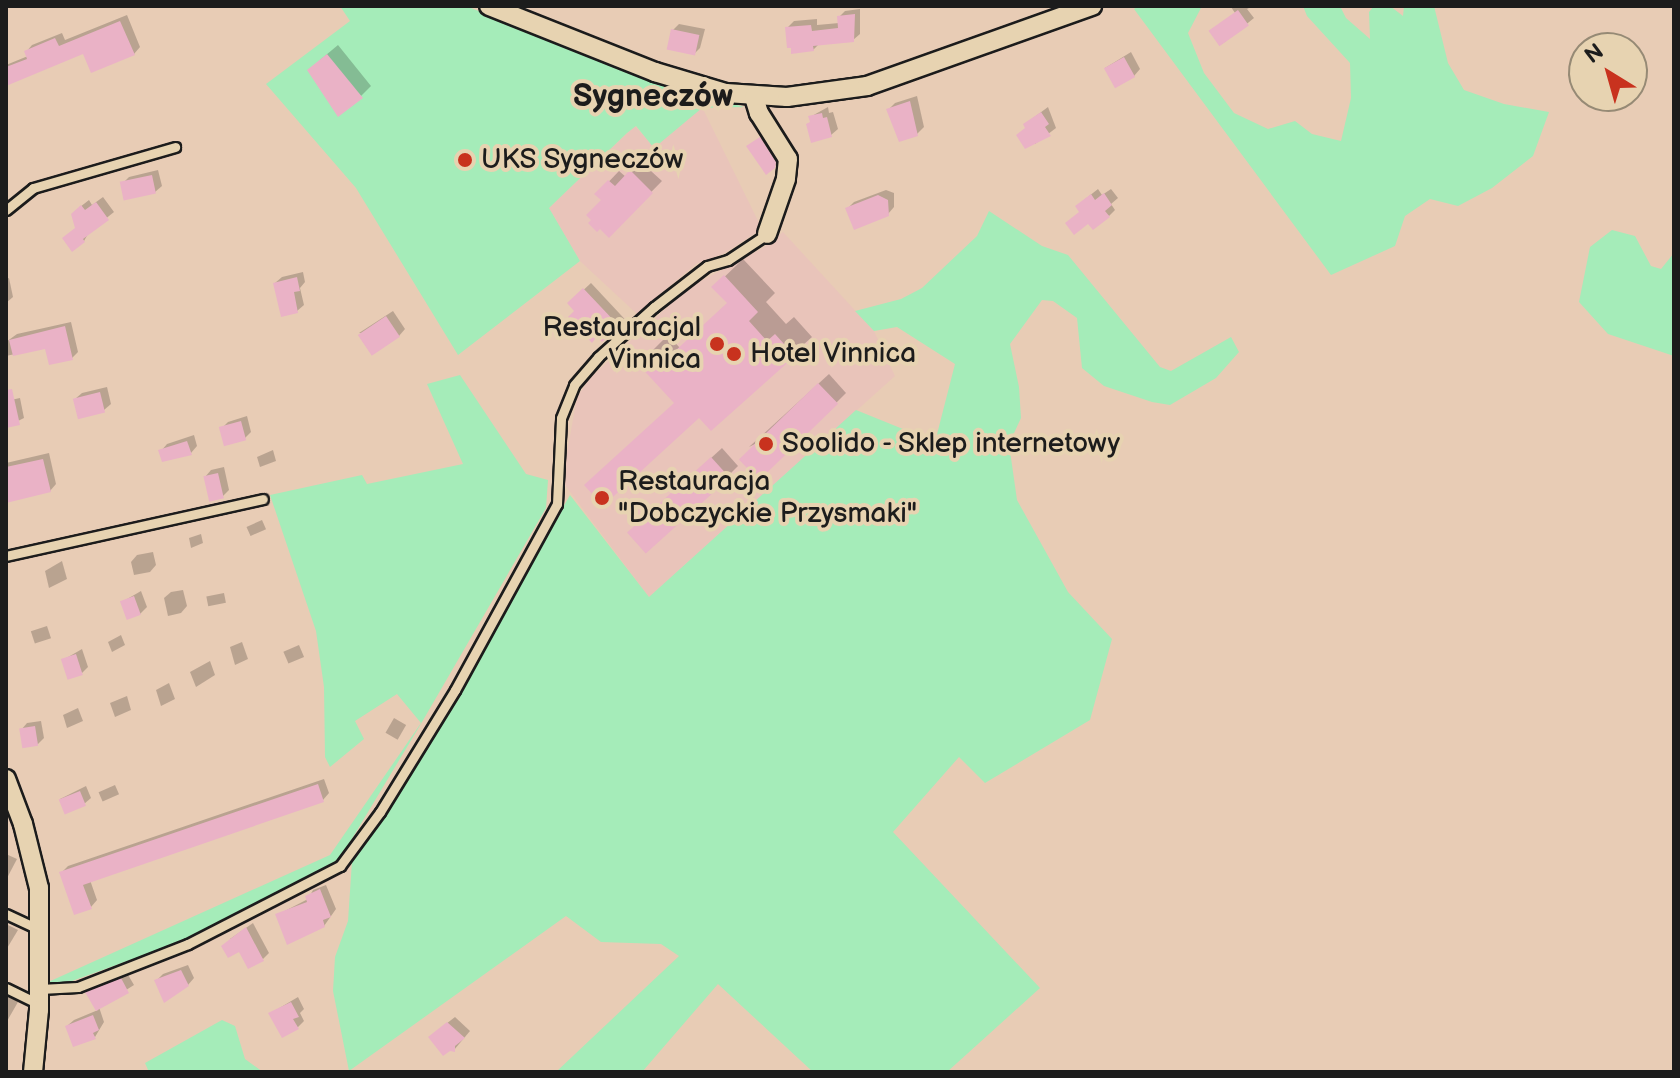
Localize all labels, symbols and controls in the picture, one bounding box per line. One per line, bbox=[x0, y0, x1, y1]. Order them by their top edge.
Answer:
north arrow bbox=[1568, 32, 1648, 112]
text: N bbox=[1580, 38, 1609, 70]
district label: Sygneczów bbox=[573, 78, 733, 116]
place label: UKS Sygneczów bbox=[481, 143, 684, 177]
marker: UKS Sygneczów bbox=[456, 151, 474, 169]
place label: Restauracjal Vinnica bbox=[542, 311, 701, 377]
marker: Restauracjal Vinnica bbox=[708, 335, 726, 353]
place label: Hotel Vinnica bbox=[750, 337, 917, 371]
marker: Hotel Vinnica bbox=[725, 345, 743, 363]
place label: Soolido - Sklep internetowy bbox=[782, 427, 1123, 461]
marker: Soolido - Sklep internetowy bbox=[757, 435, 775, 453]
place label: Restauracja "Dobczyckie Przysmaki" bbox=[618, 465, 917, 531]
marker: Restauracja "Dobczyckie Przysmaki" bbox=[593, 489, 611, 507]

